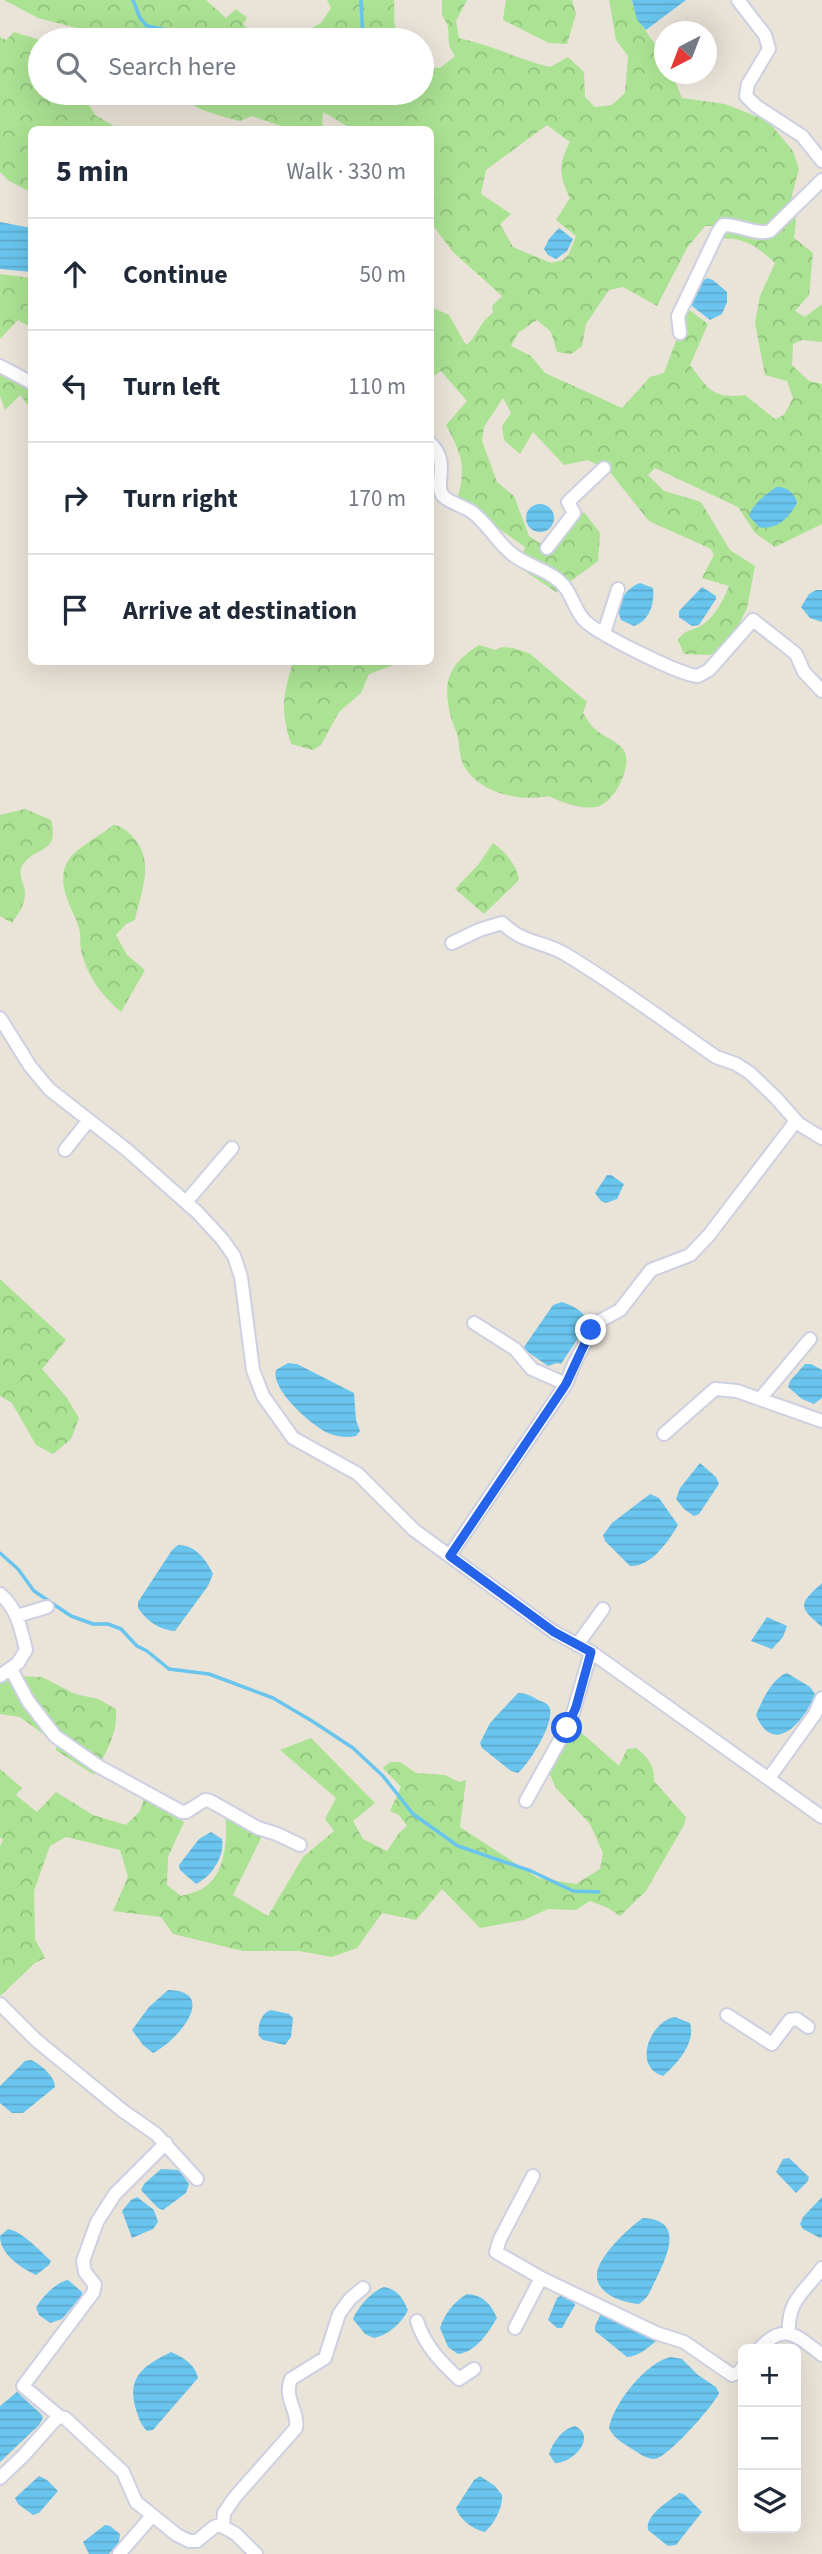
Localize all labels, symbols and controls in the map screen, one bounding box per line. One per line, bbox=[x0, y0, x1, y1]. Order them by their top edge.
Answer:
north arrow bbox=[654, 21, 717, 84]
search box bbox=[28, 28, 434, 105]
icon: search bbox=[52, 48, 90, 86]
text: Search here bbox=[108, 48, 236, 85]
text: 5 min bbox=[56, 150, 129, 193]
text: Walk · 330 m bbox=[287, 155, 406, 188]
icon: ahead bbox=[56, 255, 94, 293]
text: Continue bbox=[123, 256, 228, 293]
text: 50 m bbox=[359, 258, 406, 291]
icon: left bbox=[56, 367, 94, 405]
text: Turn left bbox=[123, 368, 220, 405]
text: 110 m bbox=[348, 370, 406, 403]
icon: right bbox=[56, 479, 94, 517]
text: Turn right bbox=[123, 480, 238, 517]
text: 170 m bbox=[348, 482, 406, 515]
icon: arrive bbox=[56, 591, 94, 629]
text: Arrive at destination bbox=[123, 592, 357, 629]
route end bbox=[575, 1314, 606, 1345]
route start bbox=[551, 1712, 582, 1743]
map controls bbox=[738, 2344, 801, 2533]
button: + bbox=[738, 2344, 801, 2407]
button: − bbox=[738, 2407, 801, 2470]
button: layers bbox=[738, 2470, 801, 2533]

